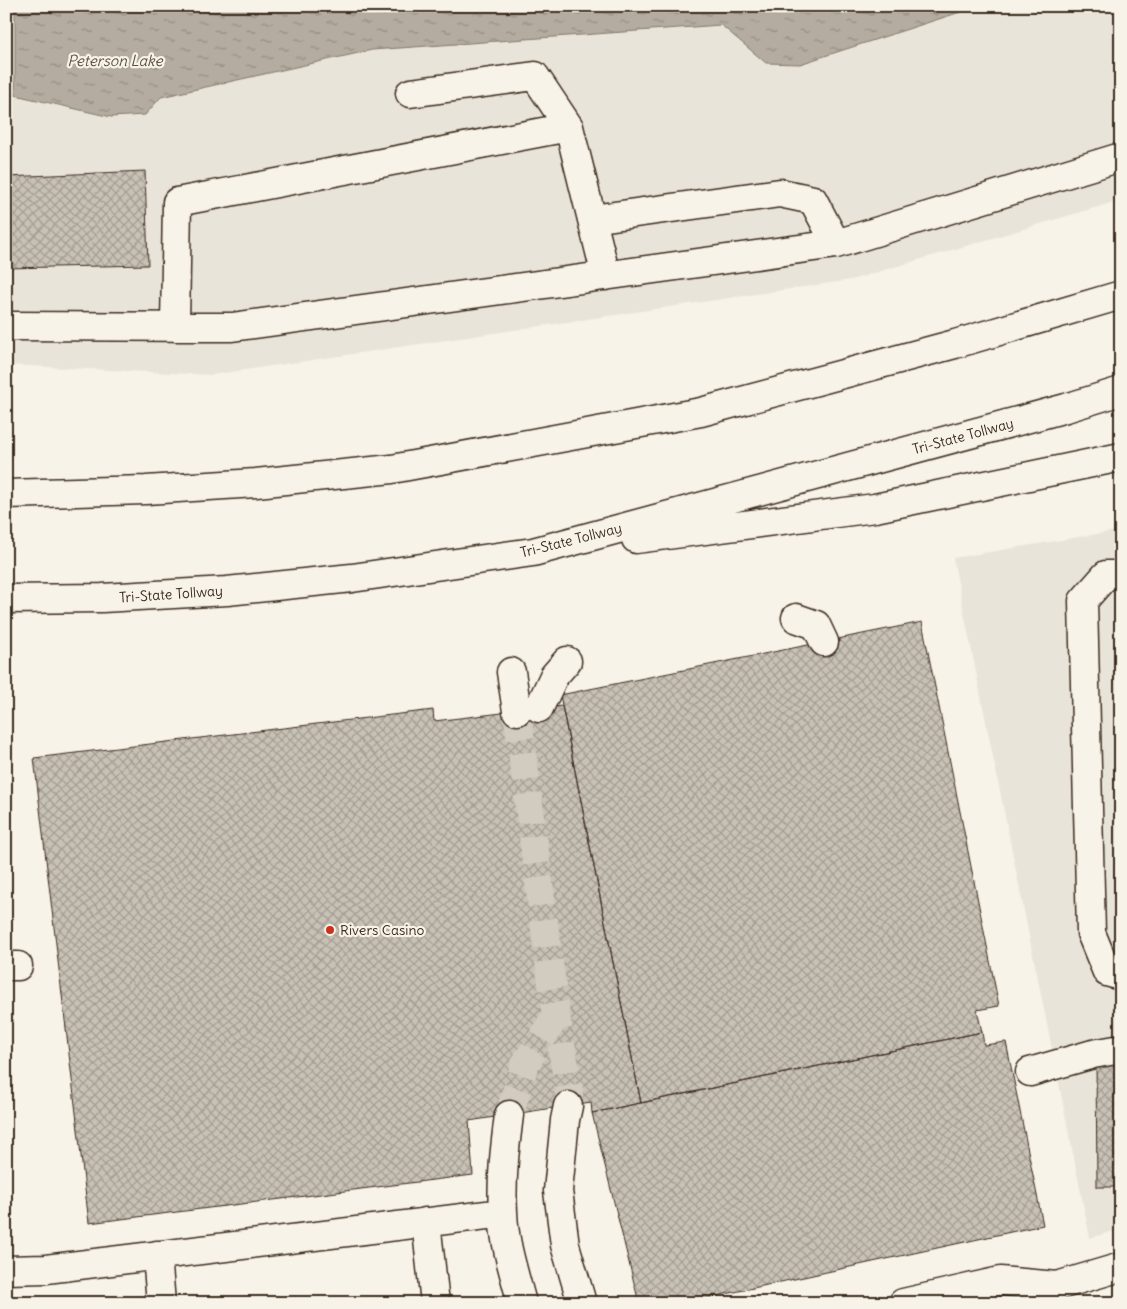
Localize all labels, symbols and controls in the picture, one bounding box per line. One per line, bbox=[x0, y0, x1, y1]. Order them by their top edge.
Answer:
water label: Peterson Lake bbox=[67, 51, 164, 70]
street label: Tri-State Tollway bbox=[910, 414, 1016, 458]
street label: Tri-State Tollway bbox=[518, 519, 624, 561]
street label: Tri-State Tollway bbox=[119, 581, 223, 607]
place label: Rivers Casino bbox=[340, 921, 424, 939]
marker: Rivers Casino bbox=[324, 924, 336, 936]

